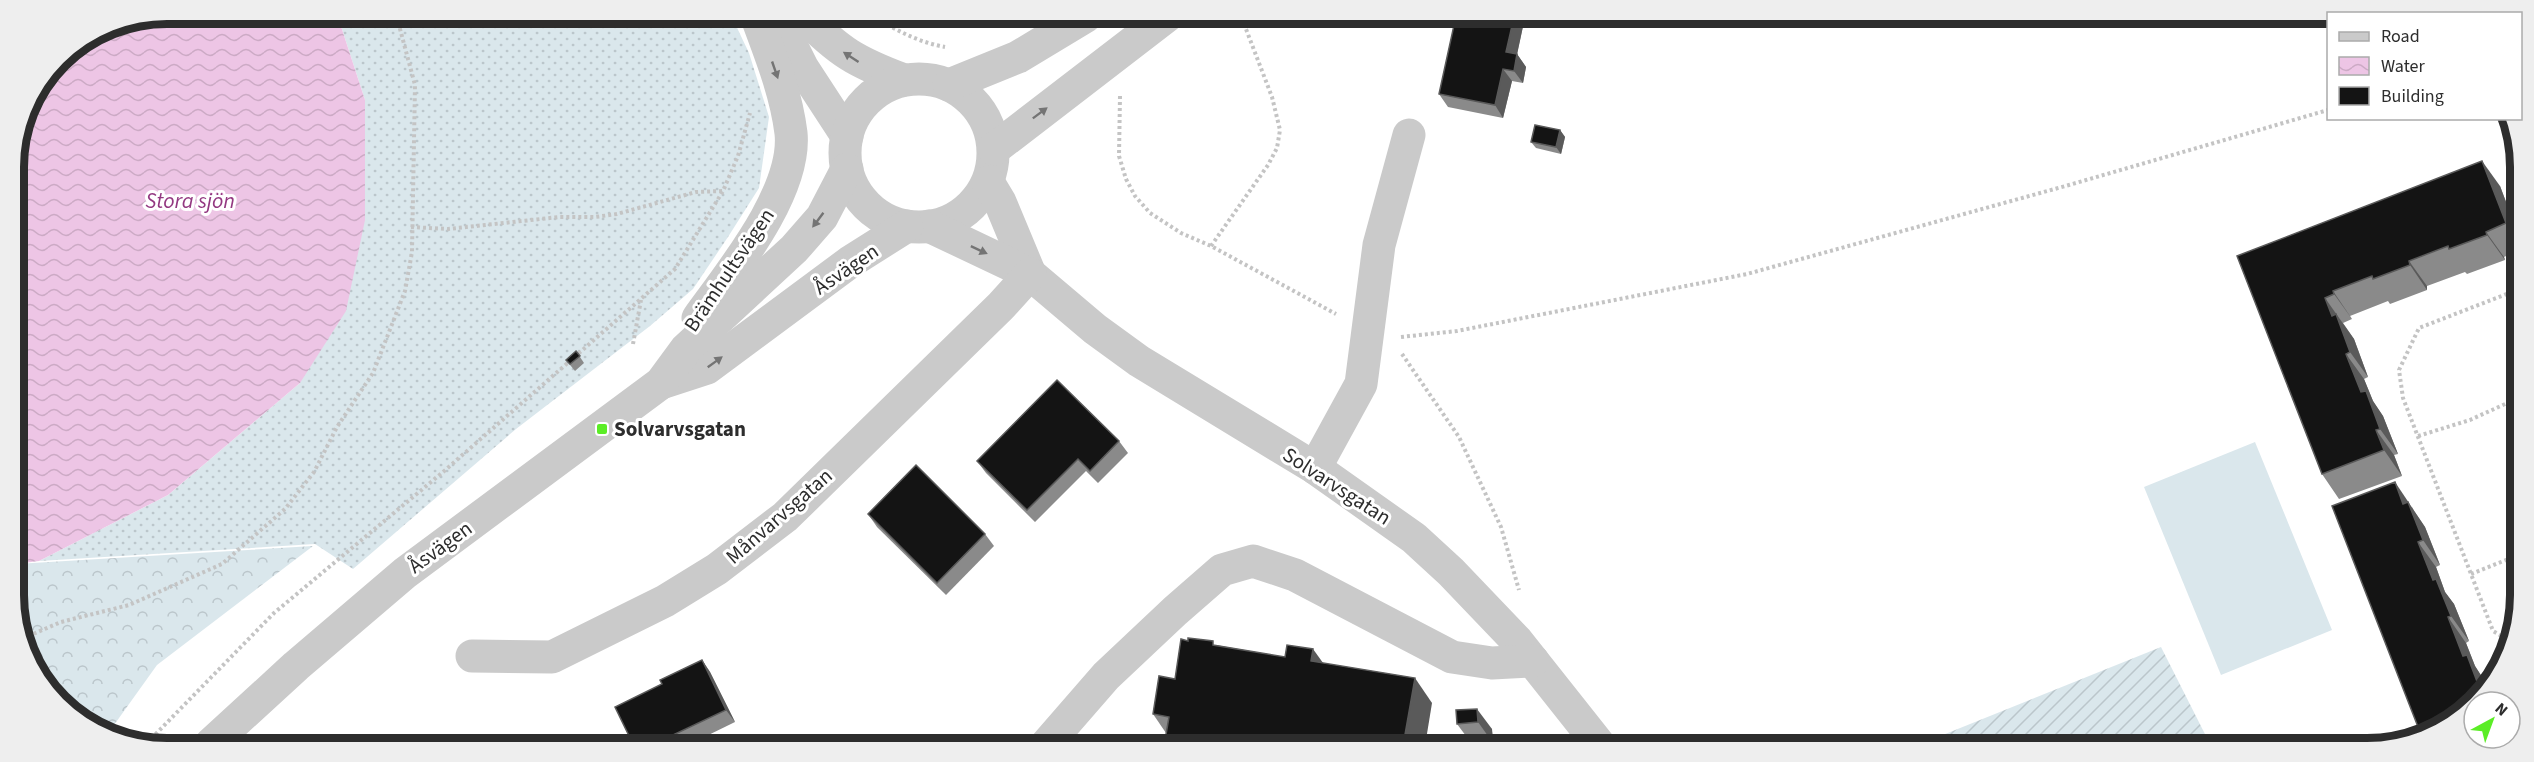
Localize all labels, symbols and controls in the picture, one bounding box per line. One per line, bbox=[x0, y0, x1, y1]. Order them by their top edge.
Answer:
legend bbox=[2327, 12, 2522, 120]
text: Road bbox=[2381, 24, 2420, 49]
one-way arrow bbox=[843, 51, 859, 63]
text: Water bbox=[2381, 54, 2425, 79]
one-way arrow bbox=[771, 61, 781, 79]
text: Building bbox=[2381, 84, 2444, 109]
one-way arrow bbox=[1032, 107, 1048, 119]
water label: Stora sjön bbox=[145, 185, 235, 217]
street label: Brämhultsvägen bbox=[677, 202, 781, 338]
one-way arrow bbox=[813, 212, 825, 227]
street label: Åsvägen bbox=[807, 236, 885, 302]
one-way arrow bbox=[971, 246, 988, 255]
one-way arrow bbox=[707, 356, 723, 368]
place label: Solvarvsgatan bbox=[614, 414, 746, 444]
marker: Solvarvsgatan bbox=[595, 422, 609, 436]
street label: Solvarvsgatan bbox=[1277, 440, 1397, 532]
street label: Månvarvsgatan bbox=[719, 461, 839, 571]
street label: Åsvägen bbox=[402, 513, 478, 581]
north arrow bbox=[2462, 690, 2522, 750]
text: N bbox=[2490, 698, 2512, 721]

